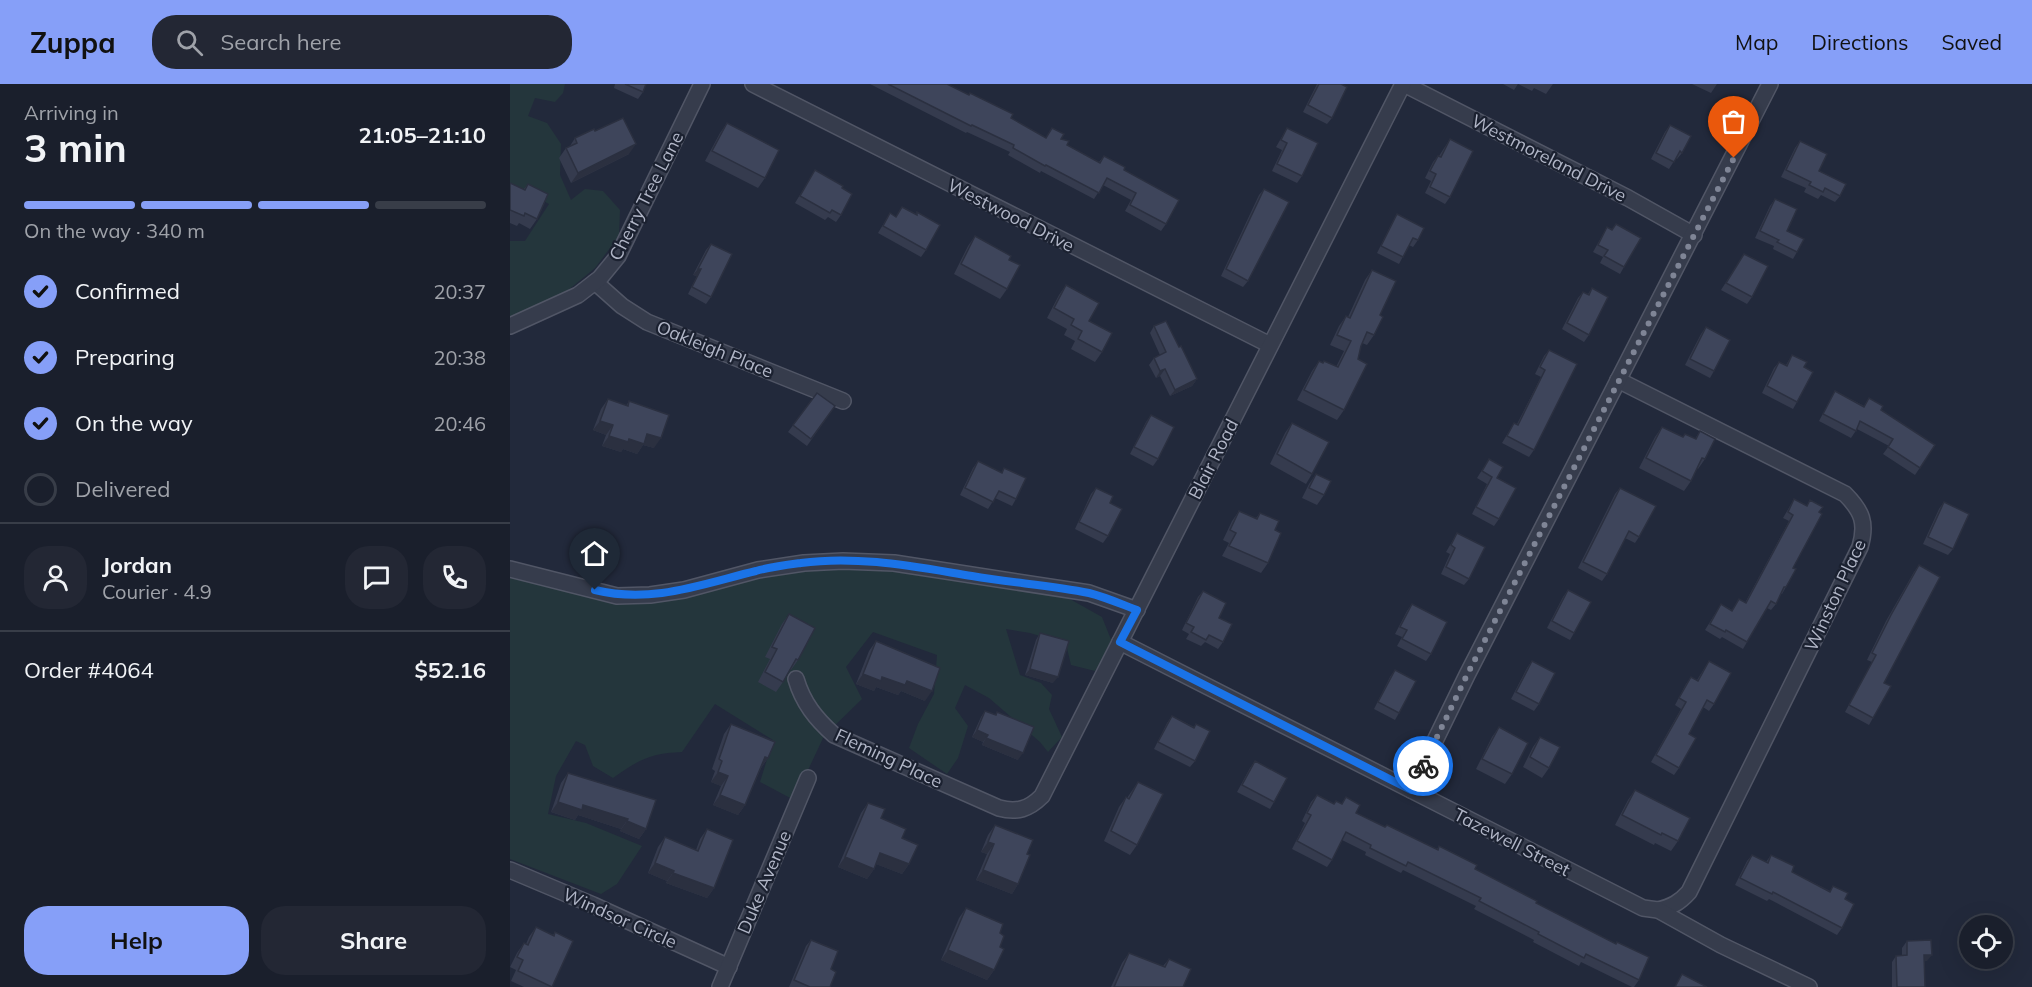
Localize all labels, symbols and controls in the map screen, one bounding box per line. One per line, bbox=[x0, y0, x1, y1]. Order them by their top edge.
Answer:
search box bbox=[152, 15, 572, 69]
text: Zuppa bbox=[30, 25, 116, 60]
icon: search bbox=[173, 26, 206, 59]
text: Search here bbox=[221, 28, 341, 56]
text: Map bbox=[1735, 29, 1778, 55]
text: Directions bbox=[1811, 29, 1908, 55]
text: Saved bbox=[1941, 29, 2002, 55]
pin bbox=[1708, 96, 1759, 158]
text: Arriving in bbox=[24, 100, 119, 125]
icon: bag bbox=[1717, 105, 1750, 138]
street label: Westmoreland Drive bbox=[1468, 109, 1630, 207]
text: 21:05–21:10 bbox=[358, 121, 486, 149]
text: 3 min bbox=[24, 123, 127, 172]
street label: Cherry Tree Lane bbox=[604, 128, 688, 264]
street label: Westwood Drive bbox=[944, 173, 1078, 257]
text: On the way · 340 m bbox=[24, 218, 205, 243]
icon: check bbox=[24, 275, 57, 308]
text: Confirmed bbox=[75, 277, 180, 305]
text: 20:37 bbox=[433, 279, 486, 304]
street label: Oakleigh Place bbox=[653, 315, 777, 383]
icon: check bbox=[24, 341, 57, 374]
text: Preparing bbox=[75, 343, 175, 371]
text: 20:38 bbox=[433, 345, 486, 370]
icon: check bbox=[24, 407, 57, 440]
text: On the way bbox=[75, 409, 193, 437]
text: 20:46 bbox=[433, 411, 486, 436]
street label: Blair Road bbox=[1183, 415, 1243, 503]
text: Delivered bbox=[75, 475, 170, 503]
pin bbox=[569, 528, 620, 590]
street label: Winston Place bbox=[1799, 535, 1871, 655]
icon: home bbox=[578, 537, 611, 570]
button: person bbox=[24, 546, 87, 609]
button: chat bbox=[345, 546, 408, 609]
button: phone bbox=[423, 546, 486, 609]
text: Jordan bbox=[102, 551, 172, 579]
text: Courier · 4.9 bbox=[102, 579, 212, 604]
text: Order #4064 bbox=[24, 656, 154, 684]
text: $52.16 bbox=[415, 656, 486, 684]
street label: Fleming Place bbox=[832, 723, 946, 793]
courier bbox=[1393, 736, 1453, 796]
icon: bike bbox=[1407, 750, 1440, 783]
street label: Tazewell Street bbox=[1450, 803, 1574, 881]
street label: Duke Avenue bbox=[732, 827, 796, 937]
street label: Windsor Circle bbox=[560, 883, 680, 953]
button: Help bbox=[24, 906, 249, 975]
button: Share bbox=[261, 906, 486, 975]
map controls bbox=[1959, 915, 2013, 969]
button: locate bbox=[1959, 915, 2013, 969]

